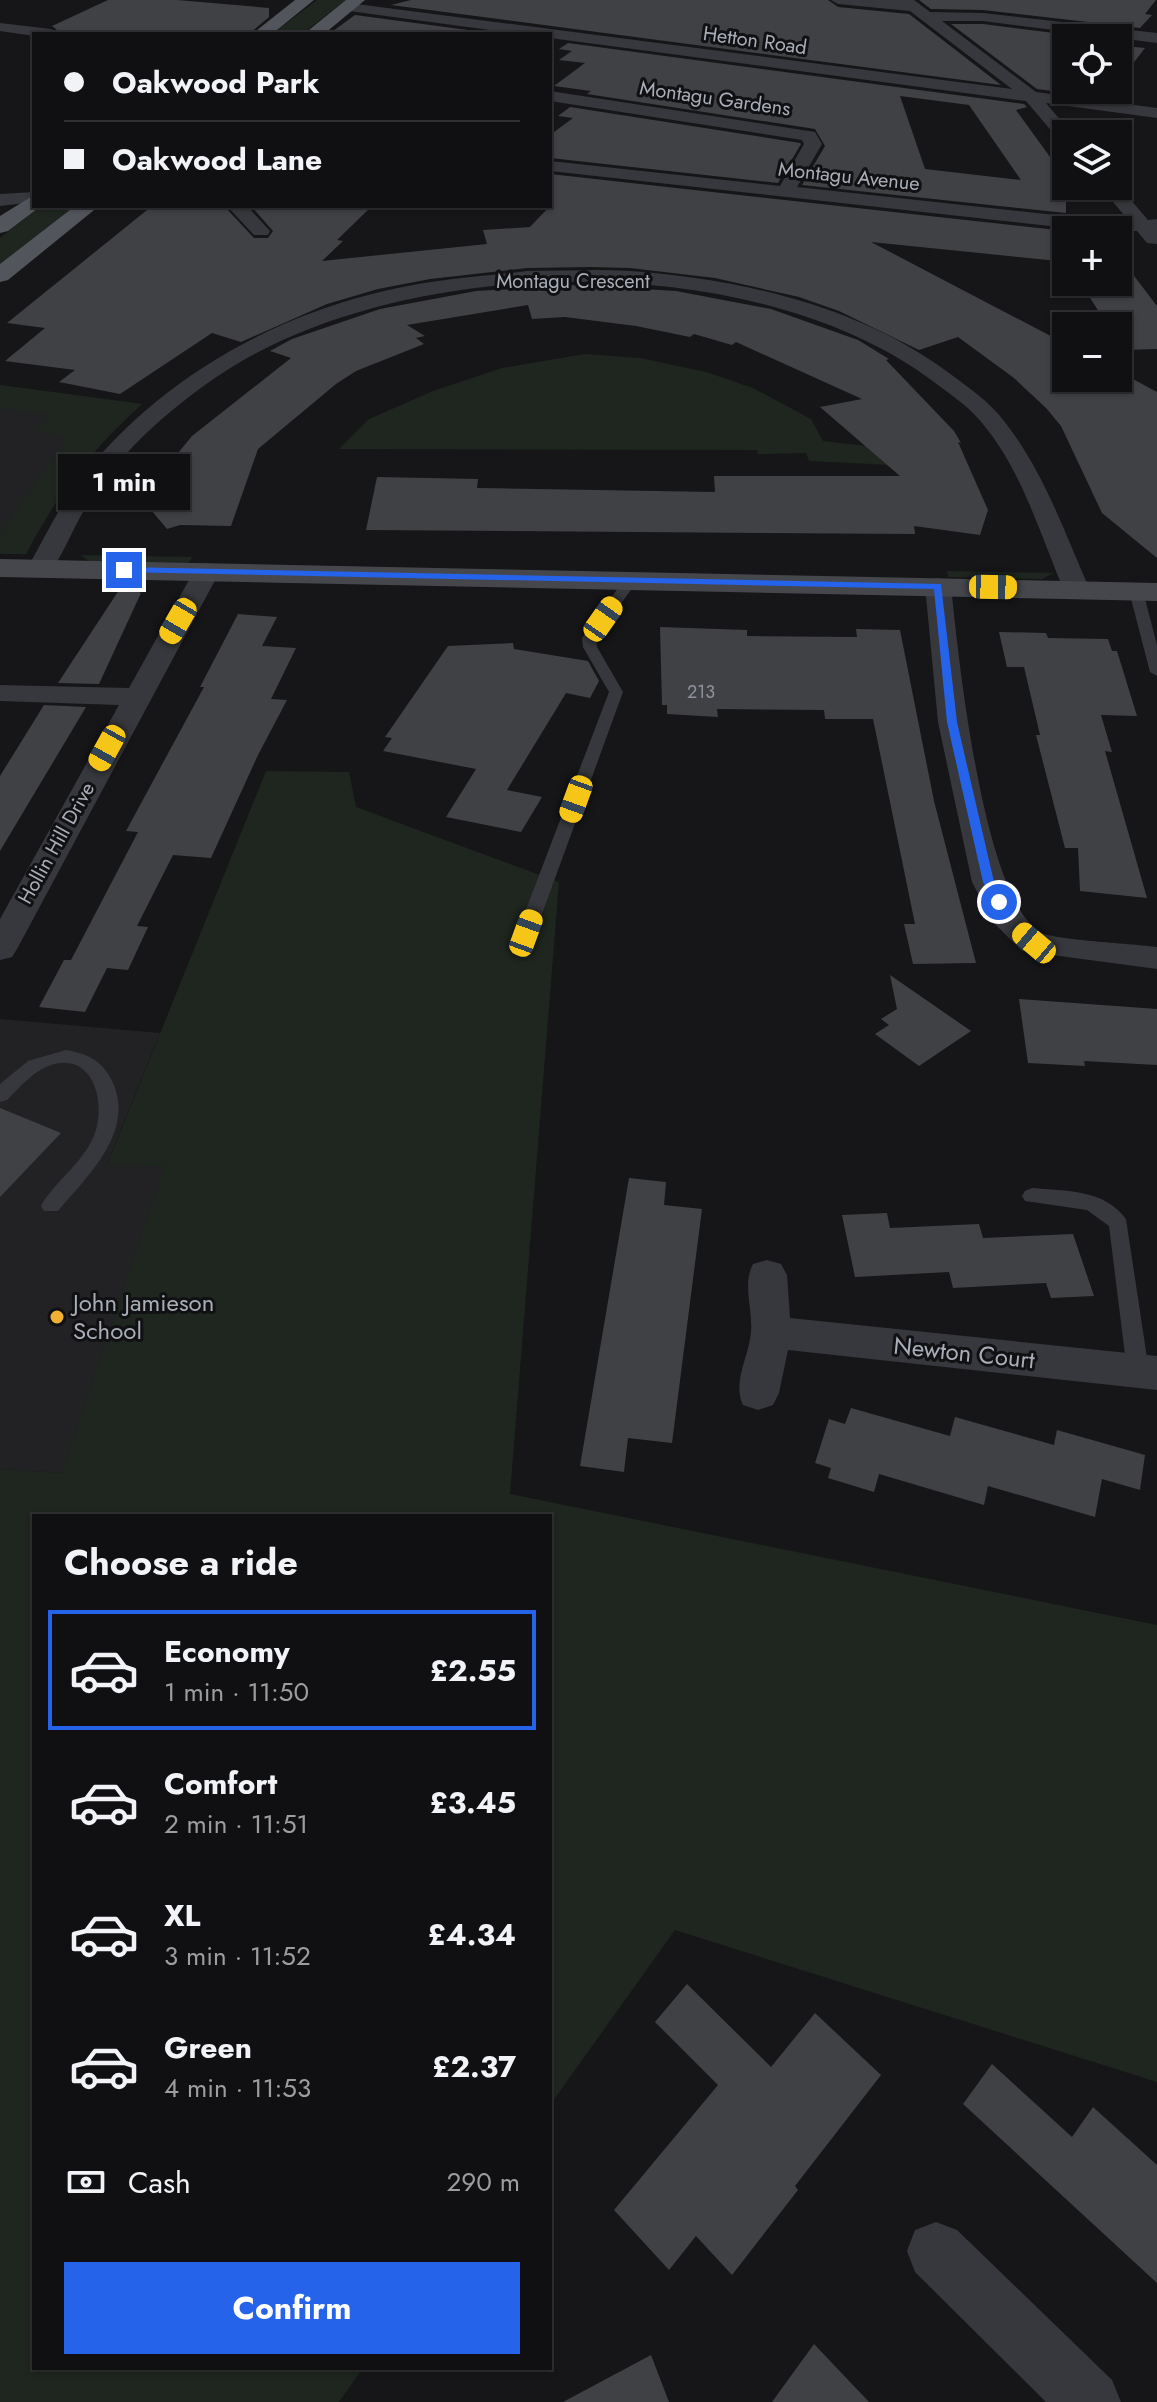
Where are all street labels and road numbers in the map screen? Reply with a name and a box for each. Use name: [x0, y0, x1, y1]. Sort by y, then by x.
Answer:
street label: Hetton Road: [701, 19, 809, 62]
street label: Montagu Gardens: [638, 74, 792, 123]
street label: Montagu Avenue: [777, 155, 921, 198]
street label: Montagu Crescent: [496, 267, 650, 296]
street label: Hollin Hill Drive: [11, 777, 102, 909]
street label: Newton Court: [892, 1328, 1037, 1377]

